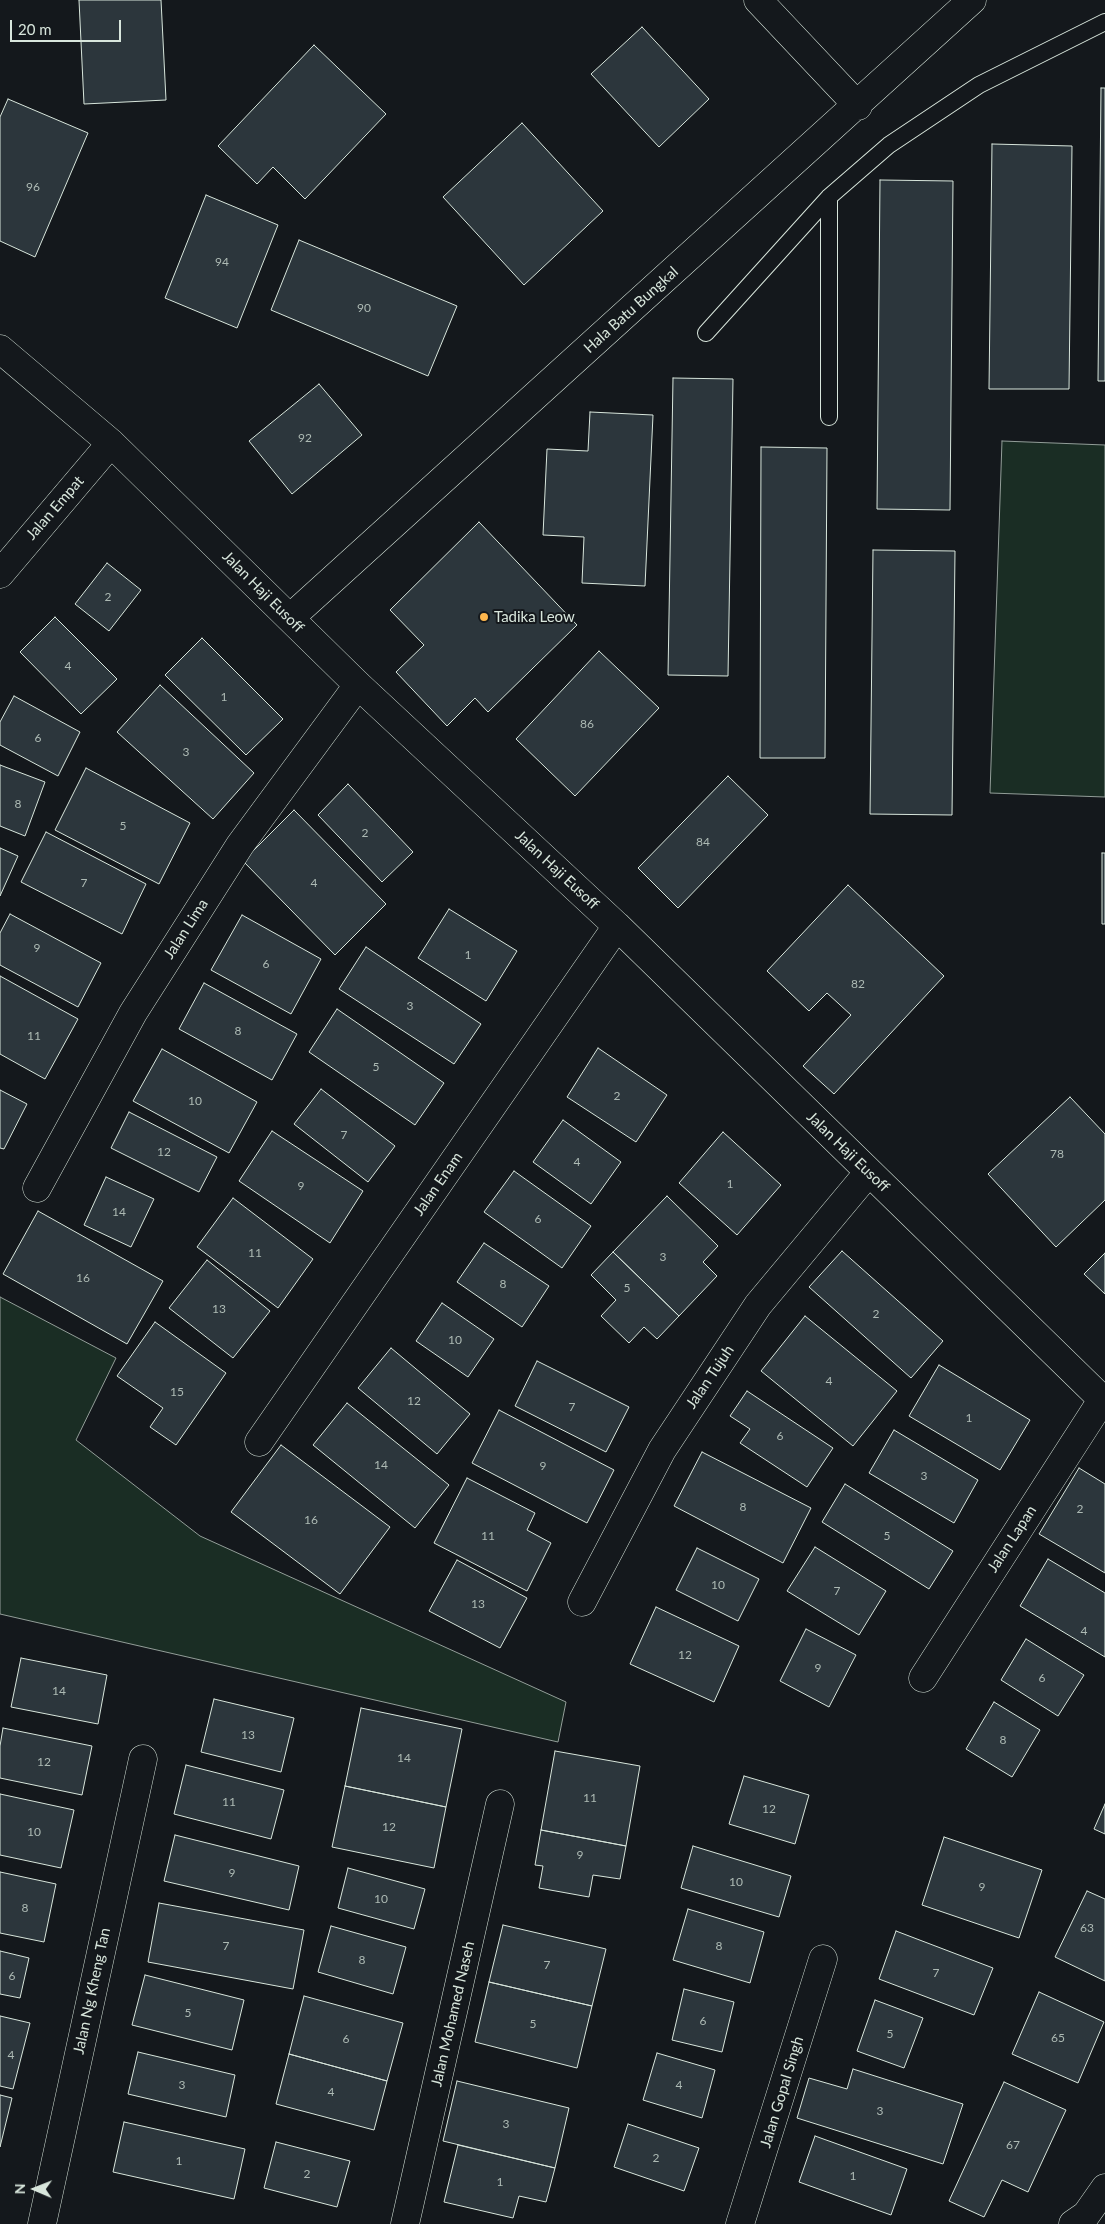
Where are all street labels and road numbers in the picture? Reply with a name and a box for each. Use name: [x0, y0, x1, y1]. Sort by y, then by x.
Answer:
street label: Hala Batu Bungkal: [580, 263, 682, 357]
street label: Jalan Empat: [22, 472, 88, 544]
street label: Jalan Haji Eusoff: [218, 547, 308, 637]
street label: Jalan Haji Eusoff: [511, 827, 603, 913]
street label: Jalan Lima: [160, 896, 212, 962]
street label: Jalan Haji Eusoff: [803, 1108, 893, 1196]
street label: Jalan Enam: [410, 1149, 466, 1219]
street label: Jalan Tujuh: [682, 1342, 738, 1412]
street label: Jalan Lapan: [984, 1502, 1040, 1576]
street label: Jalan Ng Kheng Tan: [70, 1926, 114, 2056]
street label: Jalan Mohamed Naseh: [428, 1940, 478, 2088]
street label: Jalan Gopal Singh: [757, 2034, 807, 2150]

